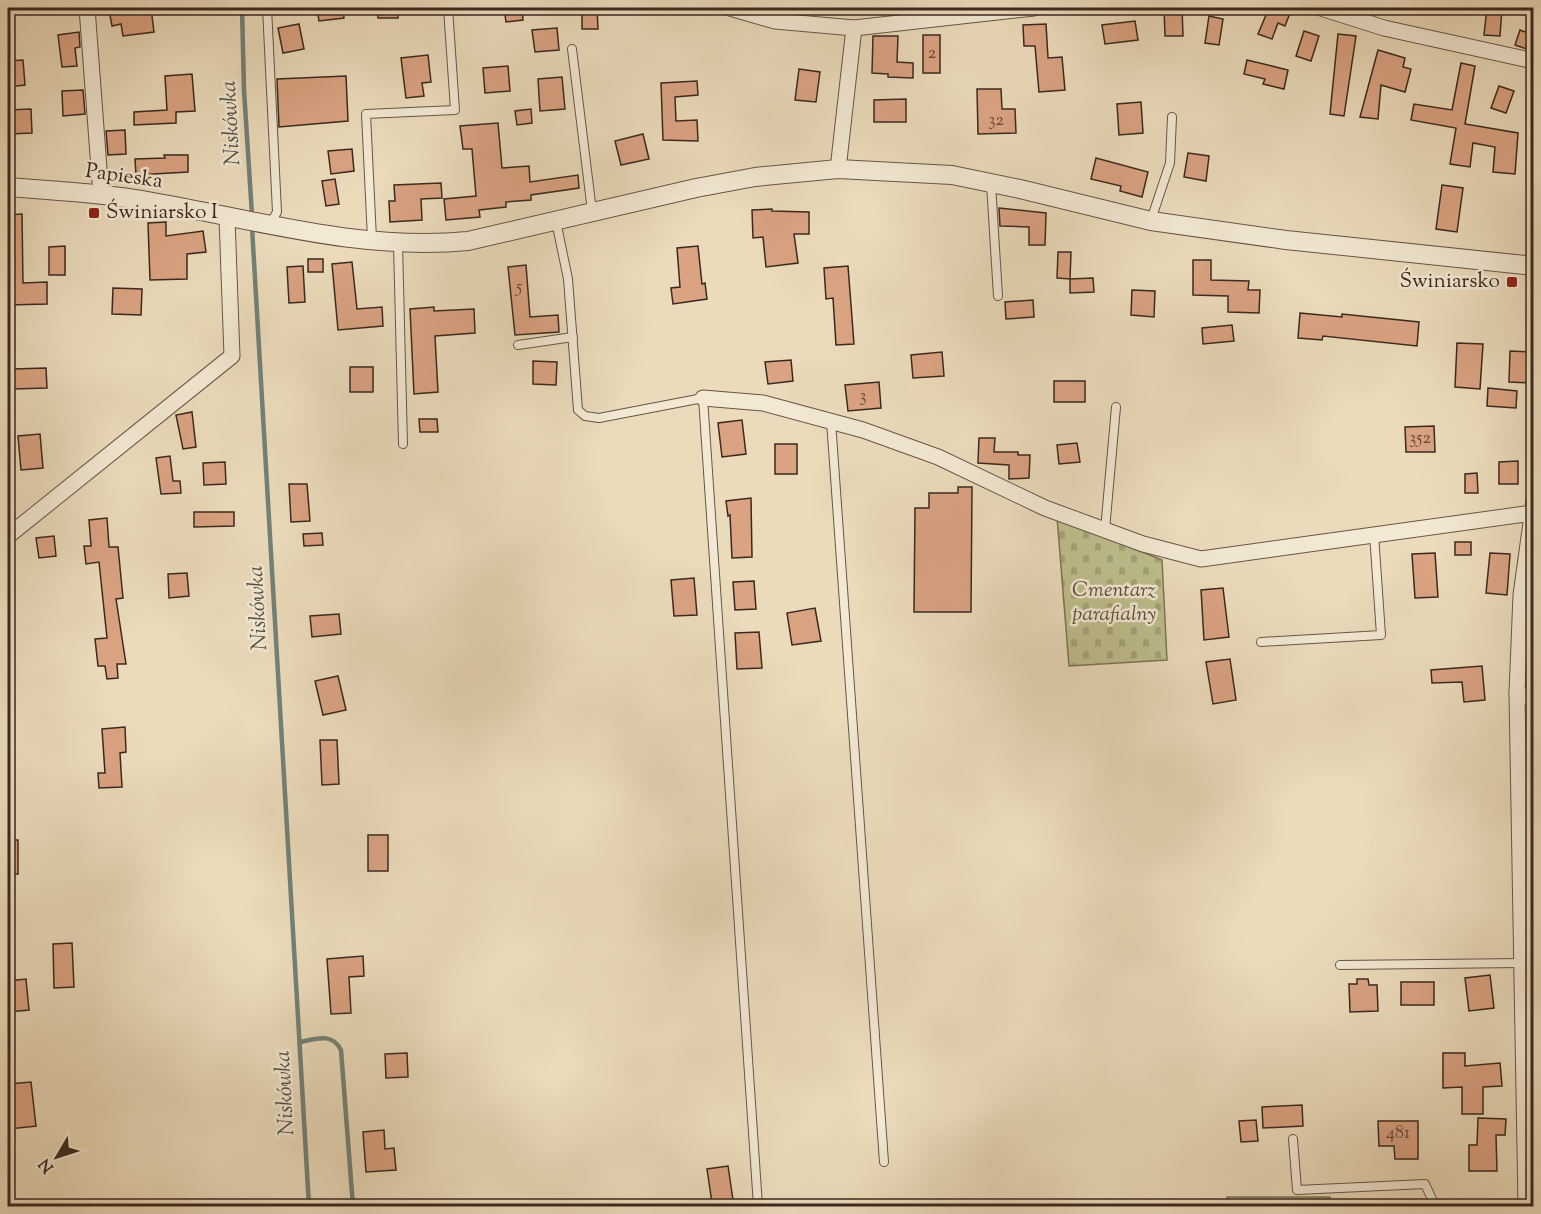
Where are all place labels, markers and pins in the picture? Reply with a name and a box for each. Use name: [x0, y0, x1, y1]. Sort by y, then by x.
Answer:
place label: Świniarsko I: [106, 198, 218, 228]
marker: Świniarsko I: [87, 206, 101, 220]
place label: Świniarsko: [1399, 267, 1500, 297]
marker: Świniarsko: [1505, 275, 1519, 289]

